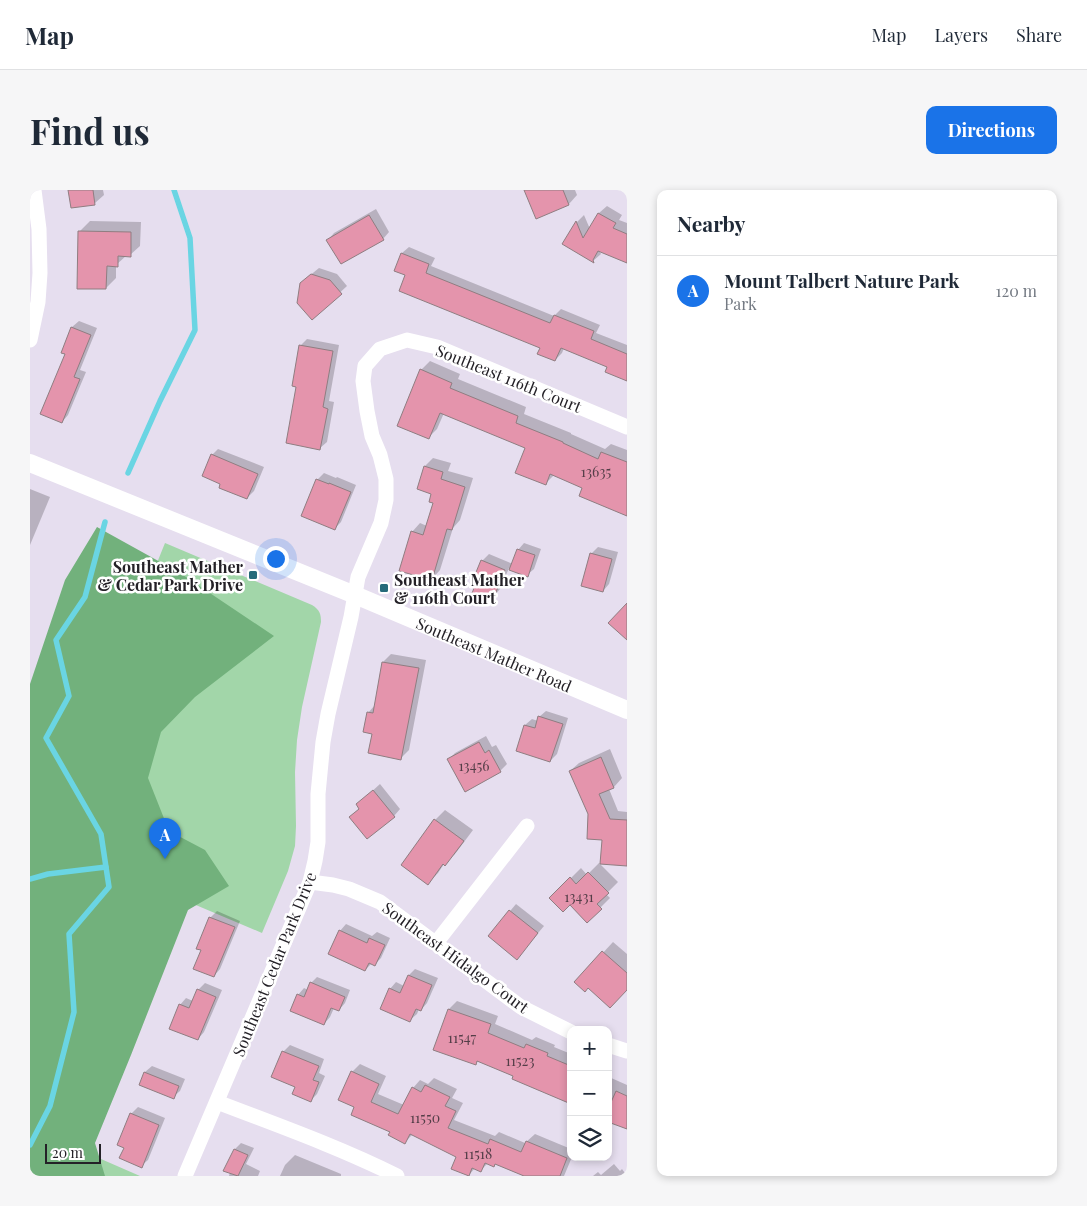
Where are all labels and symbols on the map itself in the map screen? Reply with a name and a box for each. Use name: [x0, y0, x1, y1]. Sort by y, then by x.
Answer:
street label: Southeast 116th Court: [433, 339, 585, 417]
house number: 13635: [581, 462, 611, 481]
your location: [263, 546, 289, 572]
place label: Southeast Mather & Cedar Park Drive: [98, 556, 244, 595]
marker: Southeast Mather & Cedar Park Drive: [247, 569, 259, 581]
place label: Southeast Mather & 116th Court: [394, 569, 525, 608]
marker: Southeast Mather & 116th Court: [378, 582, 390, 594]
street label: Southeast Mather Road: [413, 612, 575, 696]
house number: 13456: [458, 756, 490, 775]
pin: A: [149, 818, 181, 859]
street label: Southeast Cedar Park Drive: [227, 869, 321, 1059]
house number: 13431: [564, 887, 594, 906]
street label: Southeast Hidalgo Court: [379, 897, 534, 1017]
house number: 11547: [448, 1028, 477, 1047]
house number: 11523: [505, 1051, 535, 1070]
house number: 11550: [410, 1108, 440, 1127]
scale bar: [45, 1141, 101, 1164]
house number: 11518: [464, 1144, 492, 1163]

